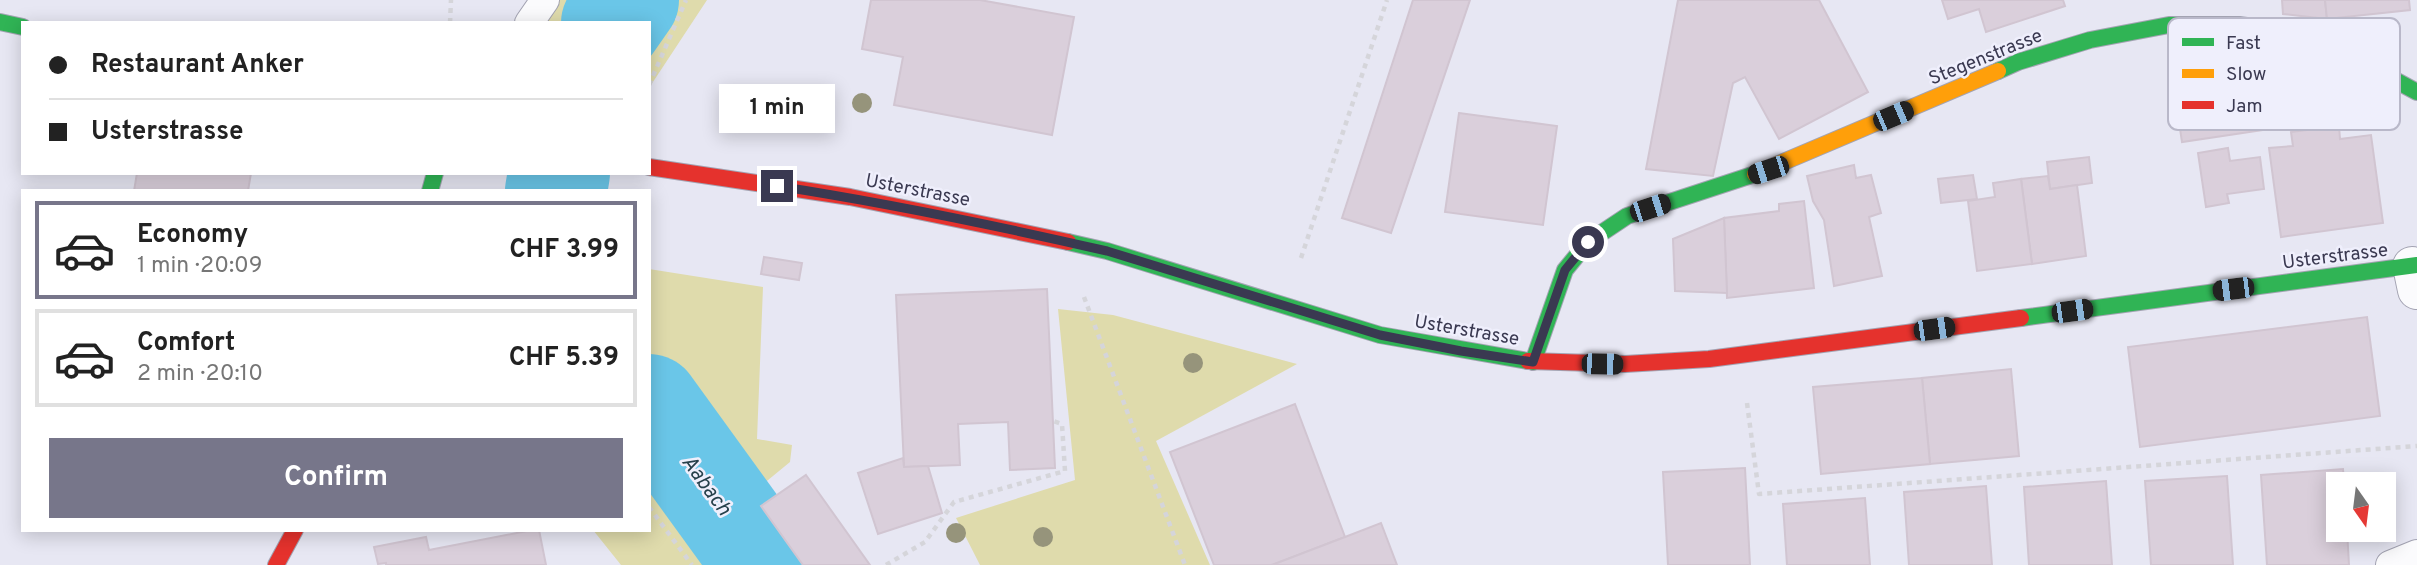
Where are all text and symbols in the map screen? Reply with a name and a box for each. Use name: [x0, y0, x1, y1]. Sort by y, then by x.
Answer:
legend: [2168, 18, 2400, 130]
street label: Stegenstrasse: [1925, 24, 2046, 92]
text: Fast: [2226, 32, 2261, 56]
text: Restaurant Anker: [91, 49, 304, 82]
text: Slow: [2226, 63, 2266, 87]
callout: 1 min: [719, 85, 835, 134]
text: 1 min: [749, 94, 805, 123]
text: Jam: [2226, 95, 2263, 119]
car: [1870, 98, 1917, 134]
text: Usterstrasse: [91, 116, 243, 149]
car: [1745, 154, 1792, 186]
street label: Usterstrasse: [863, 169, 972, 213]
route end: [761, 170, 793, 202]
car: [1627, 192, 1674, 224]
icon: car: [53, 219, 116, 282]
text: Economy: [137, 219, 248, 252]
route start: [1572, 226, 1604, 258]
text: CHF 3.99: [509, 234, 619, 267]
street label: Usterstrasse: [2281, 239, 2389, 275]
text: 1 min · 20:09: [137, 252, 263, 281]
car: [2211, 276, 2256, 302]
car: [2050, 298, 2095, 324]
street label: Usterstrasse: [1412, 310, 1521, 352]
car: [1912, 316, 1957, 342]
icon: car: [53, 327, 116, 390]
text: Comfort: [137, 327, 235, 360]
text: CHF 5.39: [509, 342, 619, 375]
car: [1581, 353, 1624, 375]
text: 2 min · 20:10: [137, 360, 263, 389]
button: Confirm: [49, 438, 623, 518]
water label: Aabach: [675, 450, 737, 522]
north arrow: [2326, 472, 2396, 542]
map controls: [2326, 472, 2396, 542]

